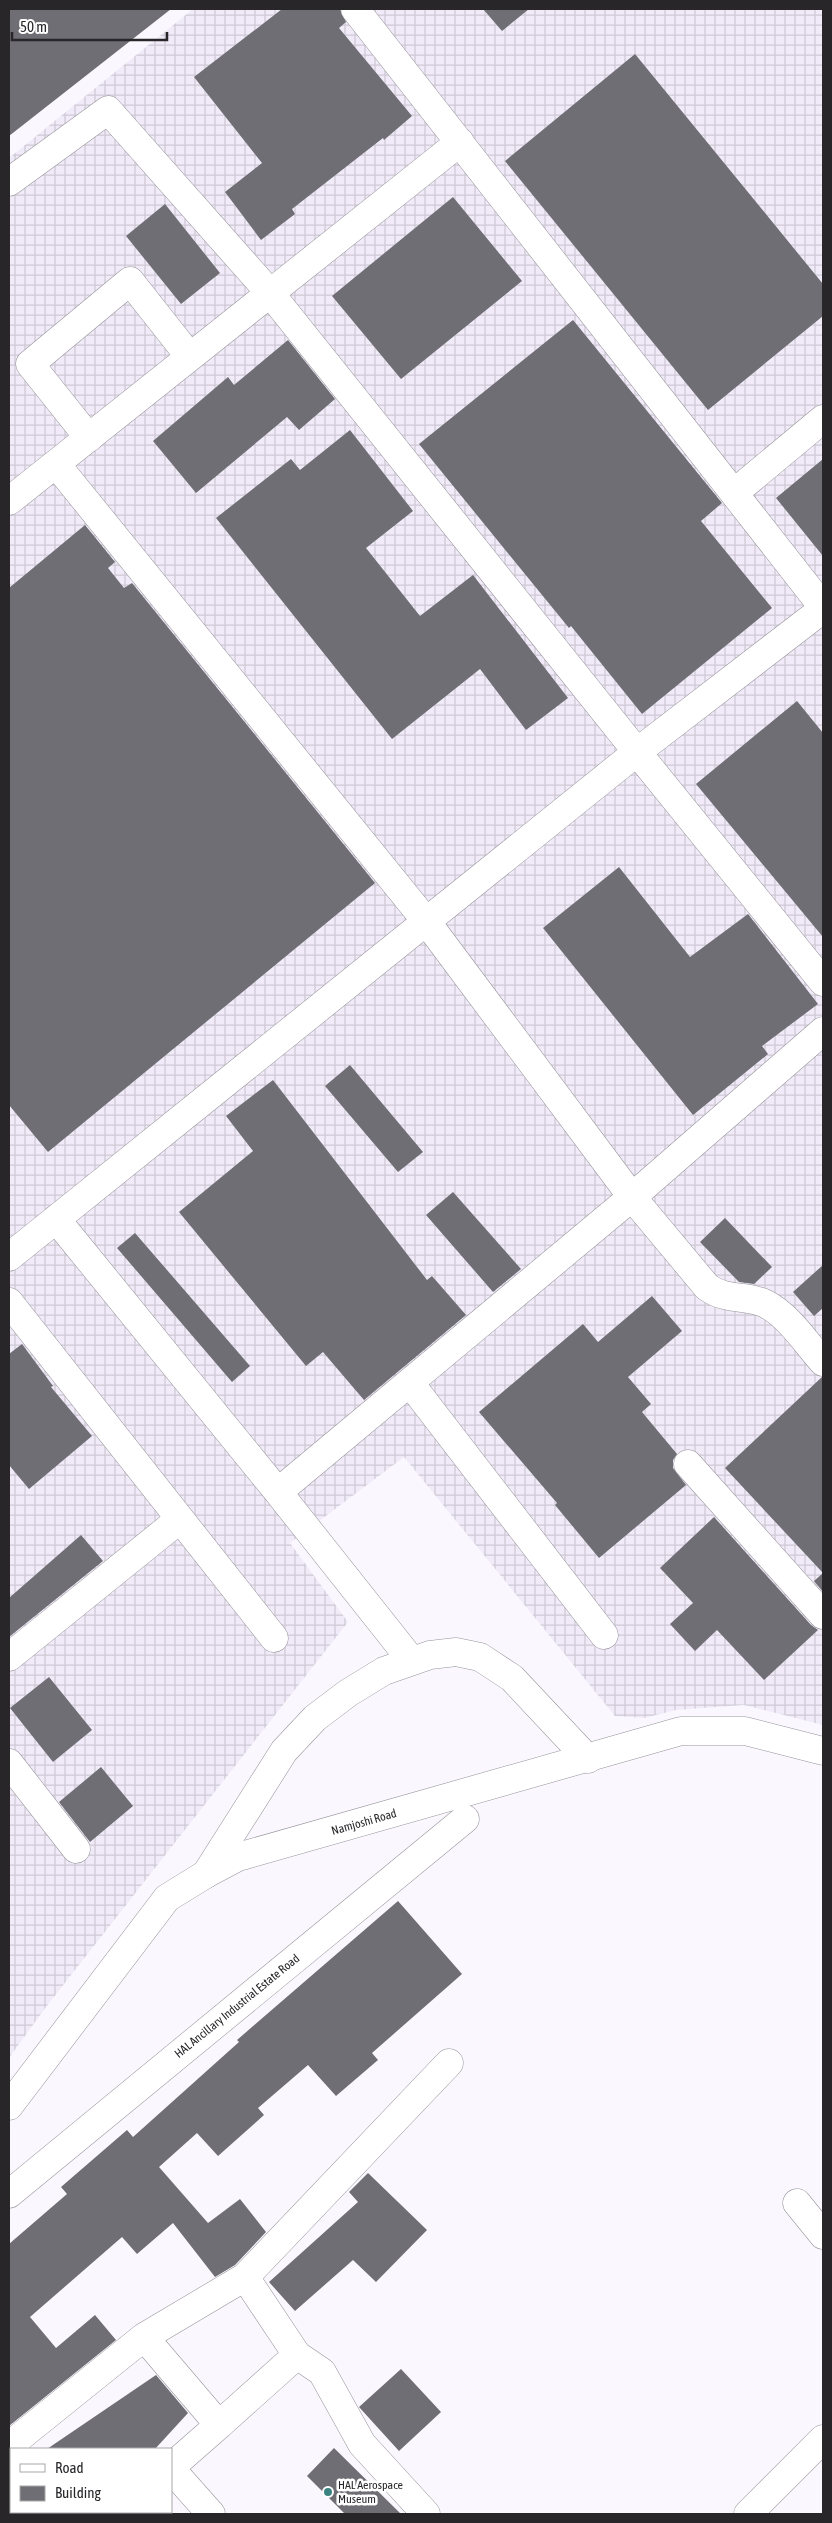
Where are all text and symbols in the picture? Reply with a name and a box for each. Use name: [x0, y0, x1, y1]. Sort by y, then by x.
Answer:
scale bar: [12, 10, 168, 42]
text: 50 m: [20, 18, 47, 35]
street label: Namjoshi Road: [330, 1806, 398, 1838]
street label: HAL Ancillary Industrial Estate Road: [172, 1951, 302, 2061]
legend: [10, 2448, 172, 2513]
text: Road: [55, 2459, 84, 2476]
place label: HAL Aerospace Museum: [338, 2478, 403, 2506]
text: Building: [55, 2484, 101, 2501]
marker: HAL Aerospace Museum: [322, 2486, 334, 2498]

